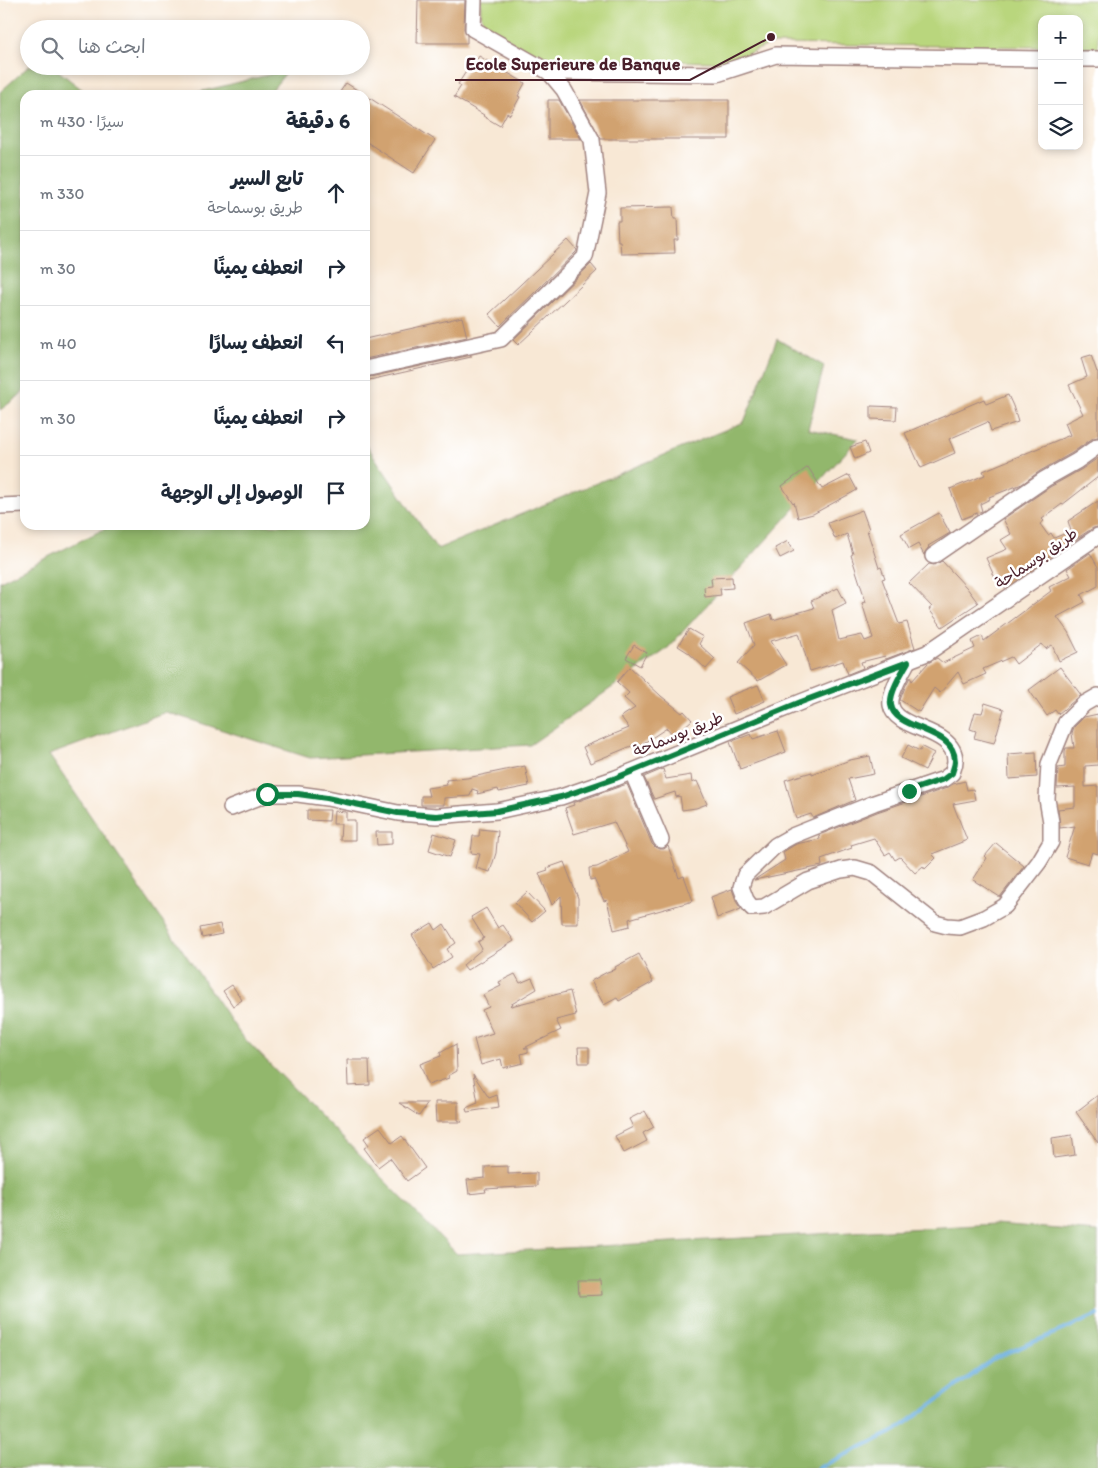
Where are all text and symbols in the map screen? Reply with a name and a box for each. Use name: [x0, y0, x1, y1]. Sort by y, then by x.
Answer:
map controls: [1038, 15, 1083, 150]
button: +: [1038, 15, 1083, 60]
search box: [20, 20, 370, 75]
icon: search: [38, 34, 66, 62]
text: ابحث هنا: [78, 35, 146, 58]
callout: Ecole Superieure de Banque: [455, 47, 690, 80]
text: Ecole Superieure de Banque: [466, 53, 681, 75]
button: −: [1038, 60, 1083, 105]
button: layers: [1038, 105, 1083, 150]
text: 6 دقيقة: [286, 108, 350, 133]
text: سيرًا · 430 m: [40, 112, 124, 131]
text: تابع السير: [231, 167, 303, 190]
icon: ahead: [322, 179, 350, 207]
text: 330 m: [40, 184, 84, 203]
text: طريق بوسماحة: [207, 198, 303, 217]
icon: right: [322, 254, 350, 282]
text: انعطف يمينًا: [214, 256, 303, 279]
text: 30 m: [40, 259, 76, 278]
icon: left: [322, 329, 350, 357]
text: انعطف يسارًا: [209, 331, 303, 354]
text: 40 m: [40, 334, 77, 353]
icon: right: [322, 404, 350, 432]
text: انعطف يمينًا: [214, 406, 303, 429]
text: 30 m: [40, 409, 76, 428]
icon: arrive: [322, 479, 350, 507]
text: الوصول إلى الوجهة: [161, 481, 303, 504]
street label: طريق بوسماحة: [991, 523, 1082, 593]
street label: طريق بوسماحة: [630, 707, 726, 762]
route end: [898, 780, 921, 803]
route start: [256, 783, 279, 806]

